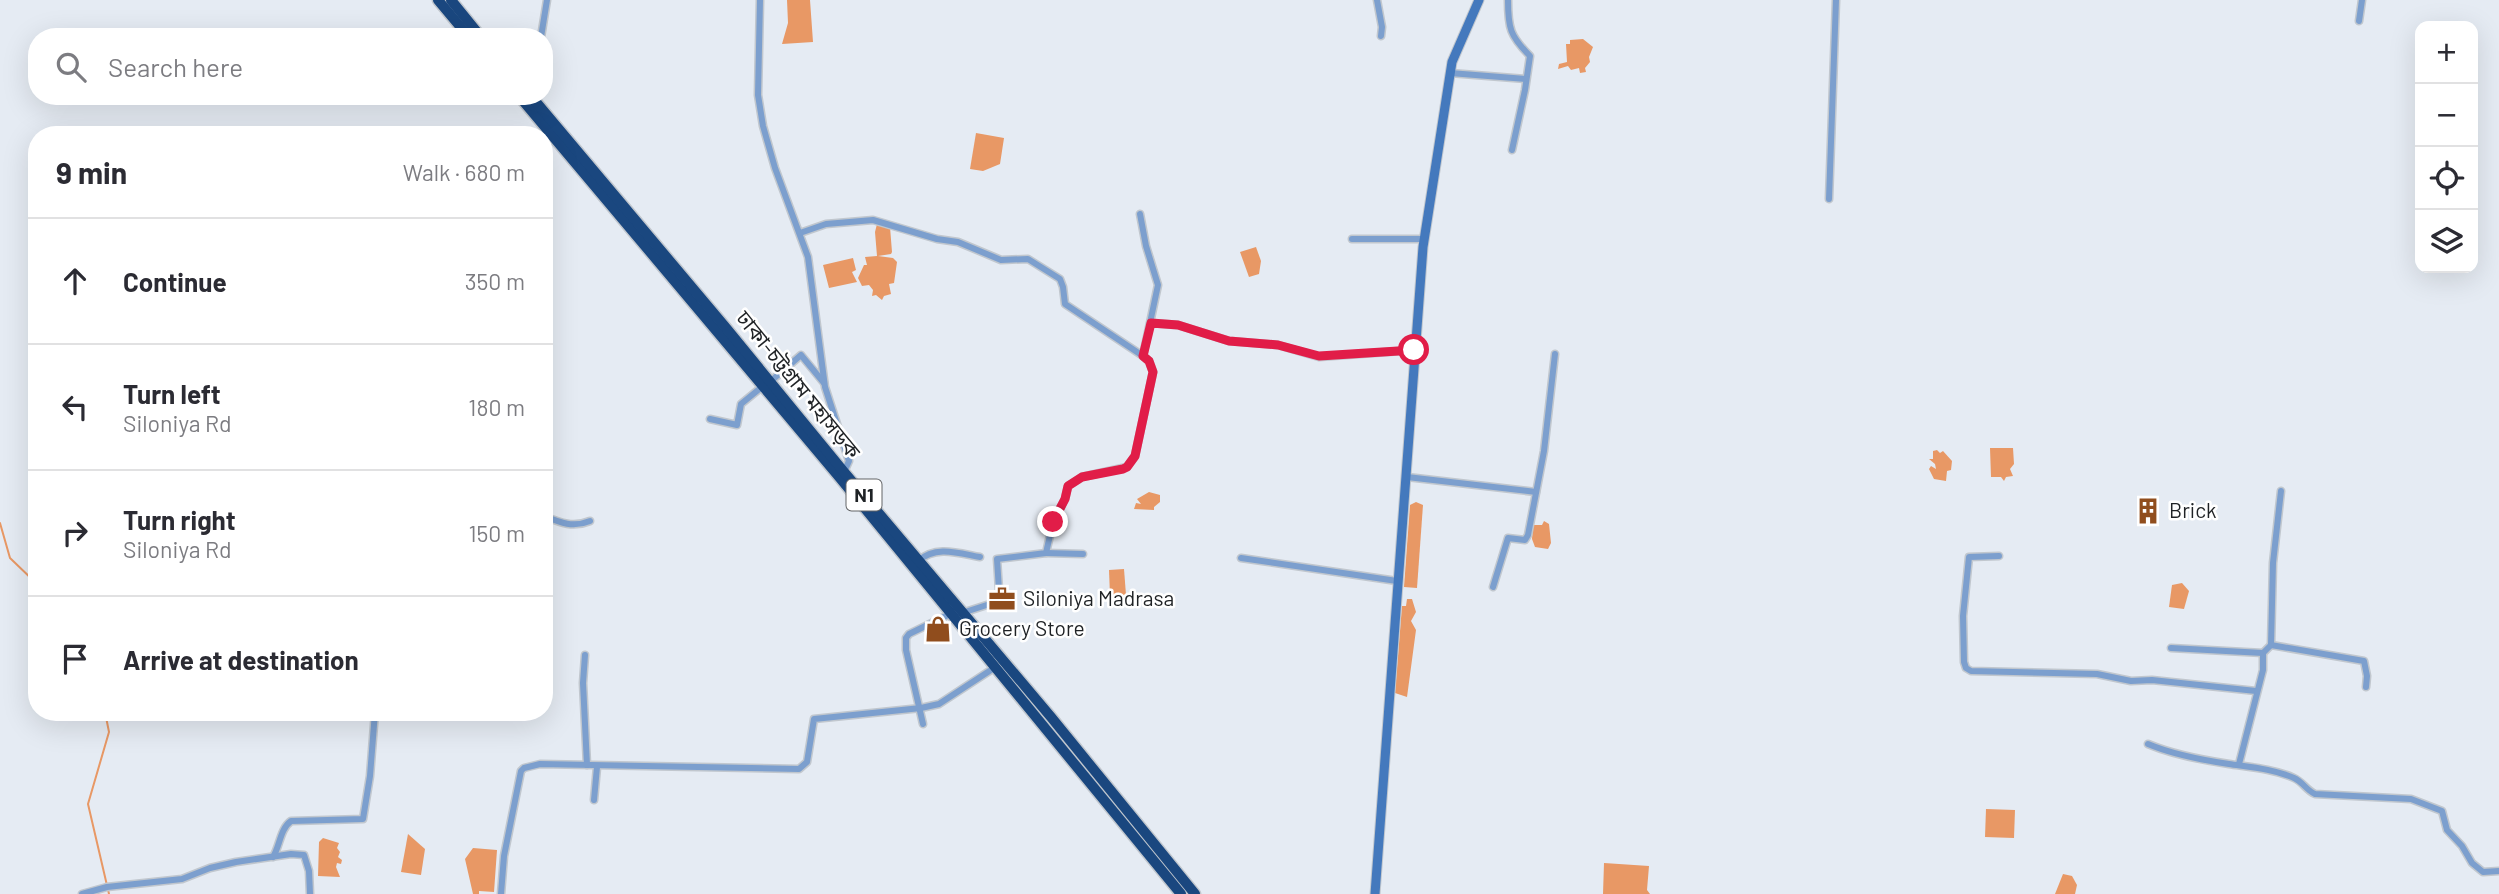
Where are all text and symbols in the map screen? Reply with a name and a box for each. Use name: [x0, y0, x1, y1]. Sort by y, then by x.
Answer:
map controls: [2415, 21, 2478, 273]
button: +: [2415, 21, 2478, 84]
search box: [28, 28, 553, 105]
icon: search: [52, 48, 90, 86]
text: Search here: [108, 51, 243, 82]
button: −: [2415, 84, 2478, 147]
button: locate: [2415, 147, 2478, 210]
text: 9 min: [56, 154, 127, 190]
text: Walk · 680 m: [403, 158, 525, 186]
button: layers: [2415, 210, 2478, 273]
icon: ahead: [56, 262, 94, 300]
text: Continue: [123, 266, 227, 297]
text: 350 m: [465, 267, 525, 295]
street label: ঢাকা-চট্টগ্রাম মহাসড়ক: [731, 304, 867, 464]
route start: [1398, 334, 1429, 365]
text: Turn left: [123, 378, 221, 409]
icon: left: [56, 388, 94, 426]
text: 180 m: [468, 393, 525, 421]
text: Siloniya Rd: [123, 409, 232, 437]
road number: N1: [846, 480, 882, 510]
building icon: Brick: [2133, 496, 2163, 526]
place label: Brick: [2169, 497, 2217, 522]
text: Turn right: [123, 504, 236, 535]
route end: [1037, 506, 1068, 537]
icon: right: [56, 514, 94, 552]
text: 150 m: [469, 519, 525, 547]
text: Siloniya Rd: [123, 535, 232, 563]
office icon: Siloniya Madrasa: [987, 584, 1017, 614]
place label: Siloniya Madrasa: [1023, 585, 1174, 610]
shop icon: Grocery Store: [923, 614, 953, 644]
place label: Grocery Store: [959, 615, 1085, 640]
icon: arrive: [56, 640, 94, 678]
text: Arrive at destination: [123, 644, 359, 675]

